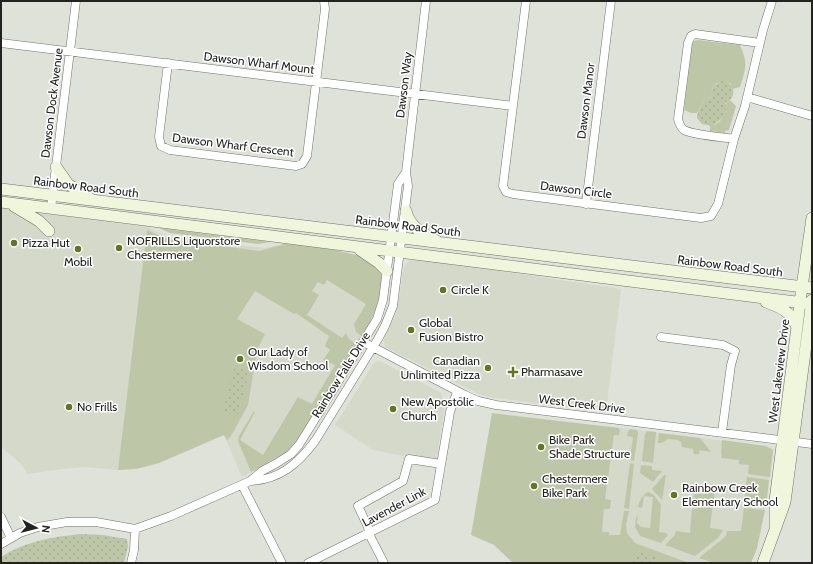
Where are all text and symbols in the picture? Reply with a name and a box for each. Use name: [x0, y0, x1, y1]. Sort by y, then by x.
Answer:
street label: Dawson Dock Avenue: [37, 47, 66, 159]
street label: Dawson Wharf Mount: [203, 48, 315, 77]
street label: Dawson Way: [392, 51, 415, 119]
street label: Dawson Manor: [573, 62, 598, 140]
street label: Dawson Wharf Crescent: [171, 130, 295, 159]
street label: Rainbow Road South: [33, 173, 140, 200]
street label: Dawson Circle: [539, 178, 613, 201]
street label: Rainbow Road South: [355, 212, 462, 239]
place label: NOFRILLS Liquorstore Chestermere: [127, 233, 240, 262]
place label: Pizza Hut: [22, 235, 70, 250]
marker: Pizza Hut: [9, 238, 19, 248]
marker: NOFRILLS Liquorstore Chestermere: [114, 243, 124, 253]
marker: Mobil: [73, 244, 83, 254]
street label: Rainbow Road South: [677, 252, 784, 279]
place label: Mobil: [64, 254, 92, 269]
place label: Circle K: [451, 282, 489, 297]
marker: Circle K: [438, 285, 448, 295]
place label: Global Fusion Bistro: [419, 315, 484, 344]
street label: West Lakeview Drive: [765, 318, 792, 424]
marker: Global Fusion Bistro: [406, 325, 416, 335]
street label: Rainbow Falls Drive: [308, 329, 373, 420]
place label: Our Lady of Wisdom School: [248, 344, 328, 373]
place label: Canadian Unlimited Pizza: [400, 353, 480, 382]
marker: Our Lady of Wisdom School: [235, 354, 245, 364]
marker: Canadian Unlimited Pizza: [483, 363, 493, 373]
place label: Pharmasave: [521, 364, 583, 379]
marker: Pharmasave: [508, 367, 518, 377]
street label: West Creek Drive: [538, 391, 626, 416]
place label: New Apostolic Church: [401, 394, 474, 423]
place label: No Frills: [77, 399, 117, 414]
marker: No Frills: [64, 402, 74, 412]
marker: New Apostolic Church: [388, 404, 398, 414]
place label: Bike Park Shade Structure: [549, 432, 630, 461]
marker: Bike Park Shade Structure: [536, 442, 546, 452]
place label: Chestermere Bike Park: [542, 471, 607, 500]
place label: Rainbow Creek Elementary School: [682, 480, 778, 509]
marker: Chestermere Bike Park: [529, 481, 539, 491]
street label: Lavender Link: [359, 483, 429, 530]
marker: Rainbow Creek Elementary School: [669, 490, 679, 500]
north arrow: [16, 508, 56, 548]
text: N: [39, 525, 53, 534]

